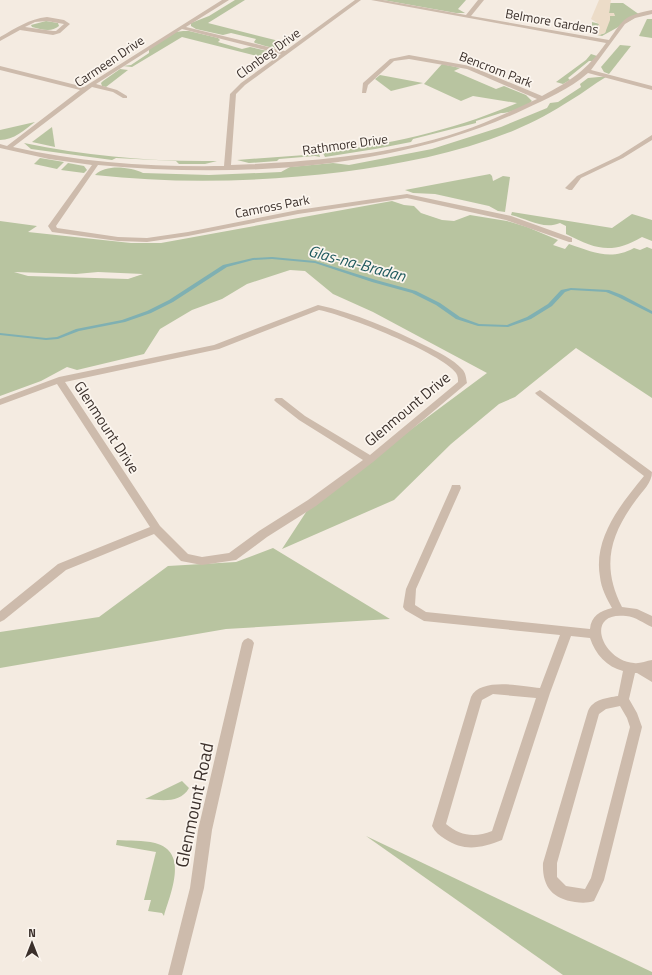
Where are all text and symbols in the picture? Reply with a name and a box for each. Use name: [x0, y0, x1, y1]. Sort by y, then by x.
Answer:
street label: Belmore Gardens: [504, 3, 600, 39]
street label: Clonbeg Drive: [232, 23, 304, 83]
street label: Carmeen Drive: [70, 30, 148, 92]
street label: Bencrom Park: [456, 46, 536, 92]
street label: Rathmore Drive: [301, 128, 389, 160]
street label: Camross Park: [233, 189, 311, 223]
water label: Glas-na-Bradan: [306, 238, 409, 288]
street label: Glenmount Drive: [359, 366, 455, 452]
street label: Glenmount Drive: [68, 376, 146, 478]
street label: Glenmount Road: [168, 740, 220, 870]
north arrow: [12, 923, 52, 963]
text: N: [28, 925, 36, 941]

